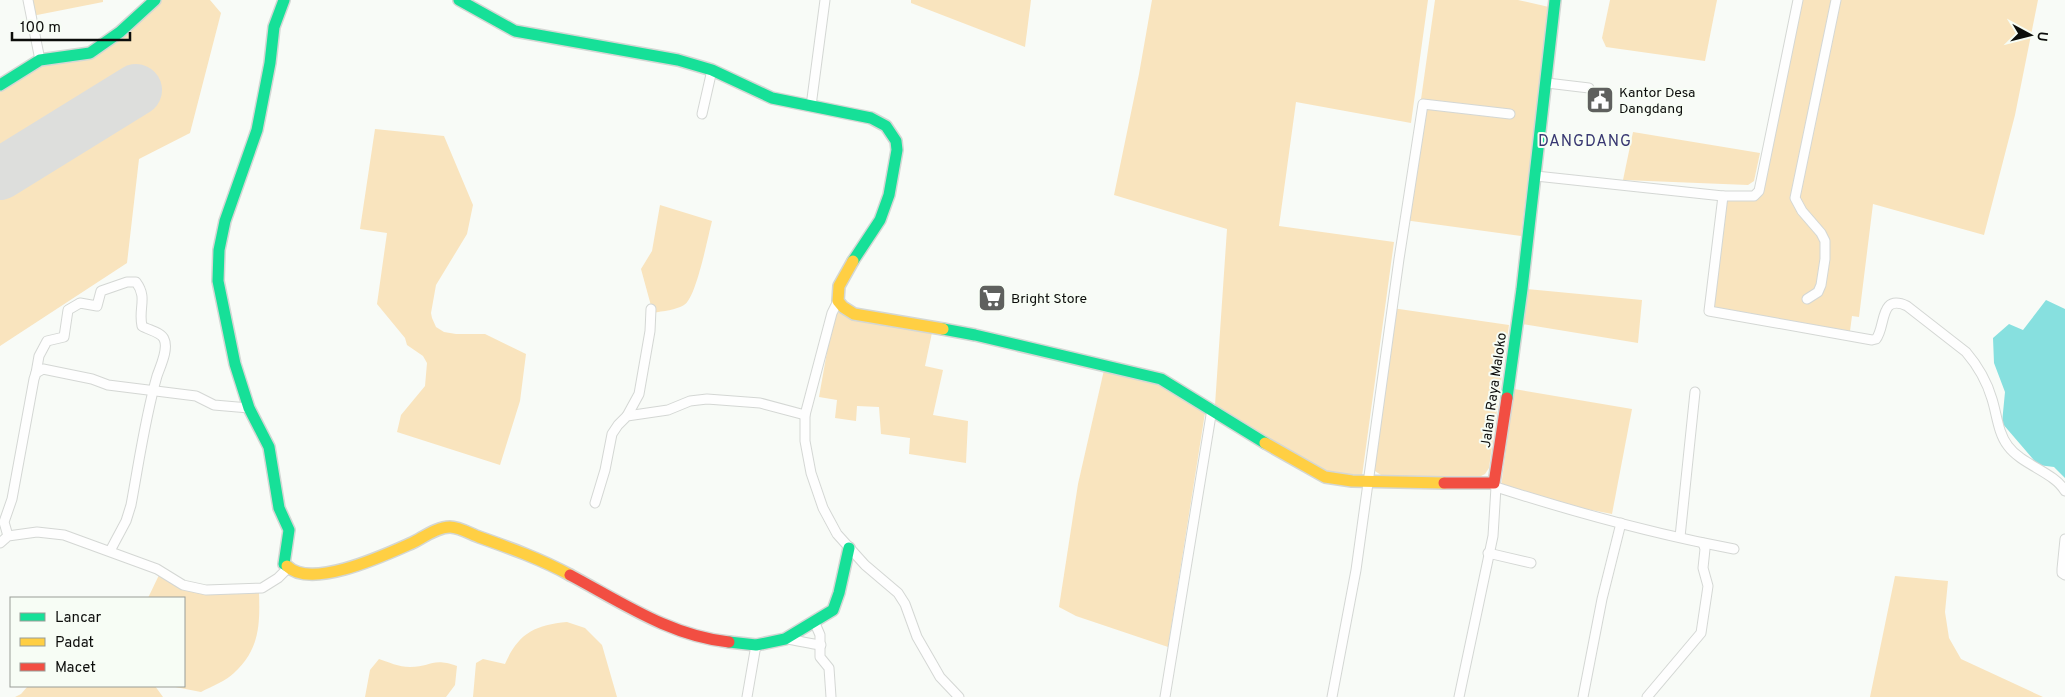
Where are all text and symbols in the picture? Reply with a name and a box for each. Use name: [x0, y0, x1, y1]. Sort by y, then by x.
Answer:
scale bar: [12, 10, 130, 42]
north arrow: [2005, 10, 2055, 60]
text: 100 m: [20, 19, 61, 38]
text: U: [2032, 30, 2050, 42]
public building icon: Kantor Desa Dangdang: [1585, 85, 1615, 115]
place label: Kantor Desa Dangdang: [1619, 85, 1695, 118]
district label: DANGDANG: [1538, 132, 1632, 152]
supermarket icon: Bright Store: [977, 283, 1007, 313]
place label: Bright Store: [1011, 291, 1087, 308]
street label: Jalan Raya Maloko: [1478, 331, 1511, 449]
legend: [10, 597, 185, 687]
text: Lancar: [55, 609, 102, 628]
text: Padat: [55, 634, 94, 653]
text: Macet: [55, 659, 96, 678]

